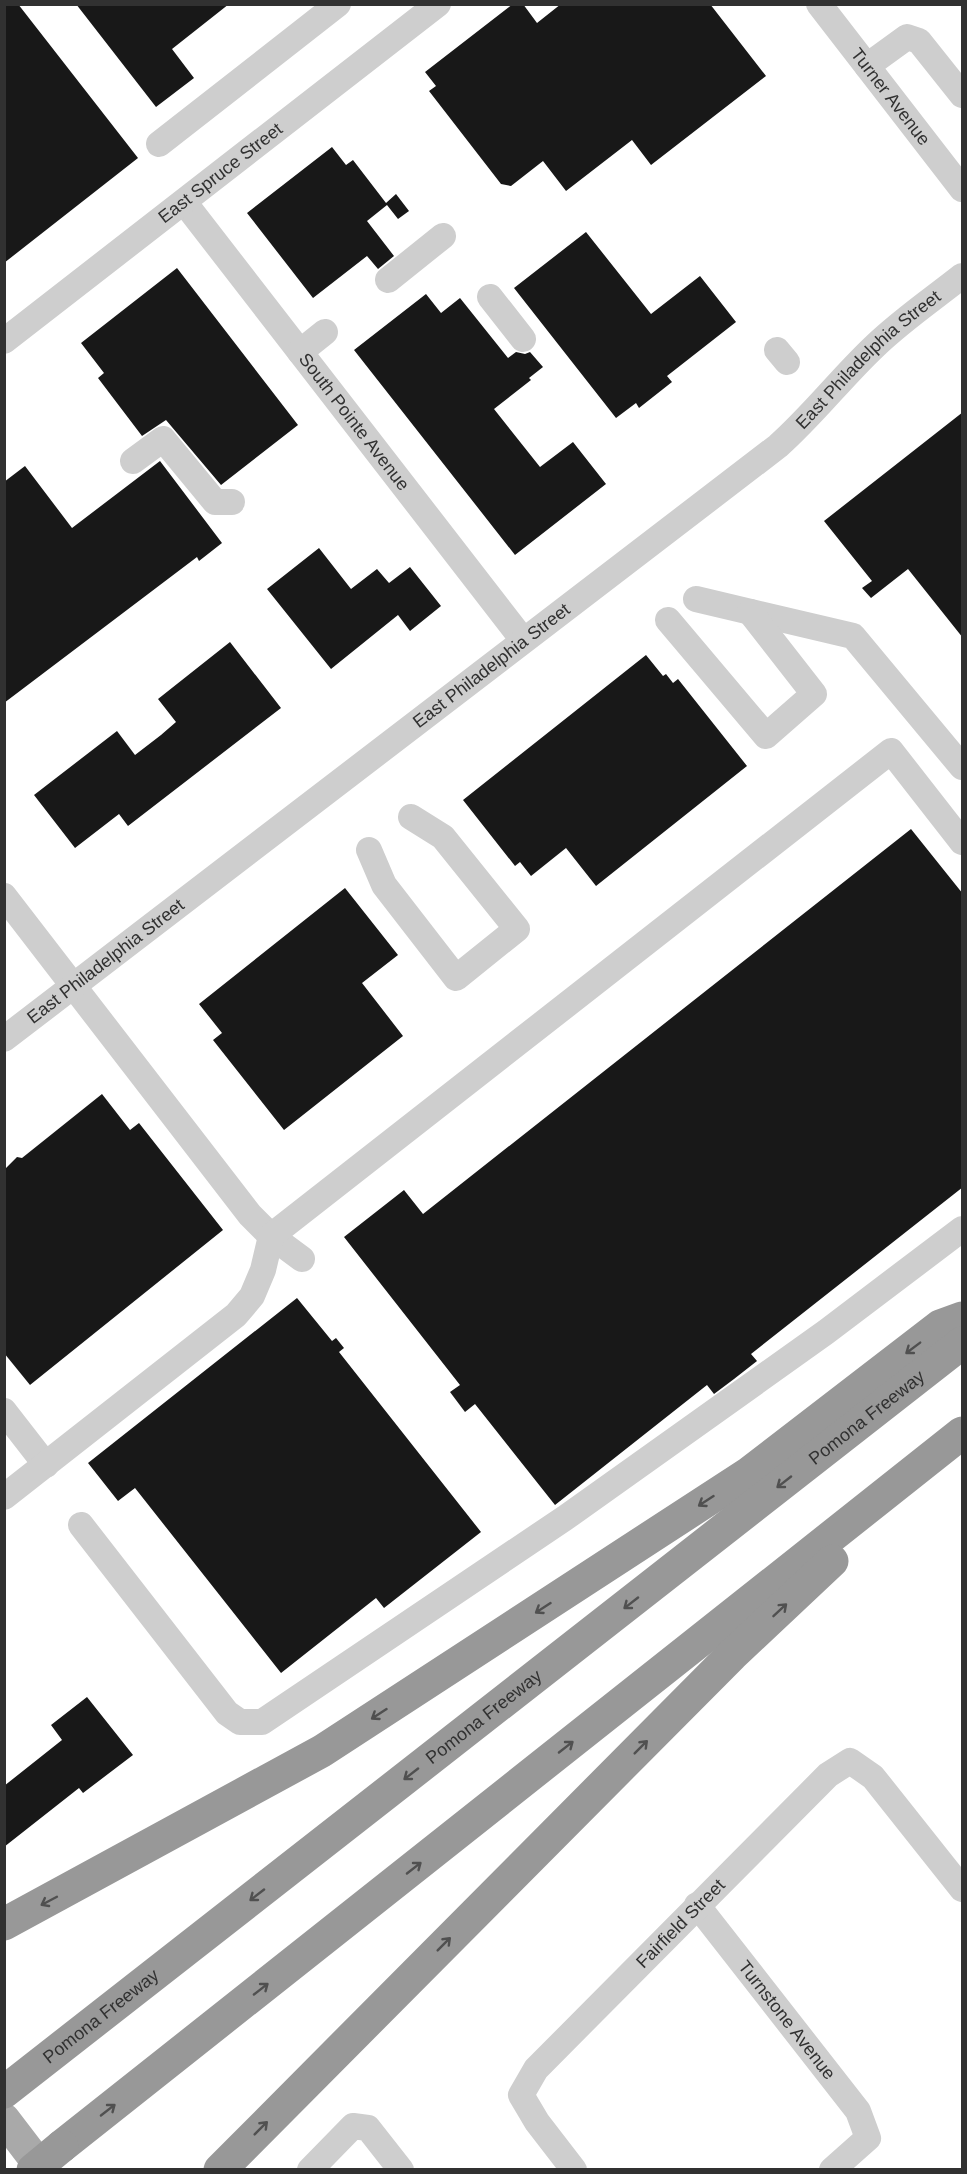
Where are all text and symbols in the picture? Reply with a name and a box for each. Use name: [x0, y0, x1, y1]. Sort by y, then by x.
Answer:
street label: Turner Avenue: [847, 44, 934, 149]
street label: East Spruce Street: [155, 119, 286, 227]
street label: East Philadelphia Street: [792, 286, 944, 433]
street label: South Pointe Avenue: [295, 349, 413, 494]
street label: East Philadelphia Street: [409, 599, 574, 732]
street label: East Philadelphia Street: [23, 895, 188, 1028]
one-way arrow: [905, 1341, 921, 1354]
street label: Pomona Freeway: [805, 1366, 928, 1469]
one-way arrow: [776, 1476, 792, 1489]
one-way arrow: [698, 1496, 715, 1508]
one-way arrow: [623, 1596, 639, 1609]
one-way arrow: [534, 1602, 551, 1615]
one-way arrow: [773, 1603, 788, 1617]
street label: Pomona Freeway: [422, 1666, 546, 1768]
one-way arrow: [371, 1709, 388, 1721]
one-way arrow: [634, 1739, 649, 1754]
one-way arrow: [558, 1740, 574, 1753]
one-way arrow: [403, 1768, 419, 1781]
one-way arrow: [405, 1861, 421, 1874]
street label: Fairfield Street: [632, 1875, 729, 1972]
one-way arrow: [249, 1888, 265, 1901]
one-way arrow: [40, 1896, 58, 1907]
one-way arrow: [437, 1937, 452, 1952]
street label: Turnstone Avenue: [734, 1957, 839, 2083]
street label: Pomona Freeway: [39, 1965, 163, 2068]
one-way arrow: [253, 1983, 269, 1996]
one-way arrow: [100, 2104, 116, 2117]
one-way arrow: [254, 2120, 268, 2135]

